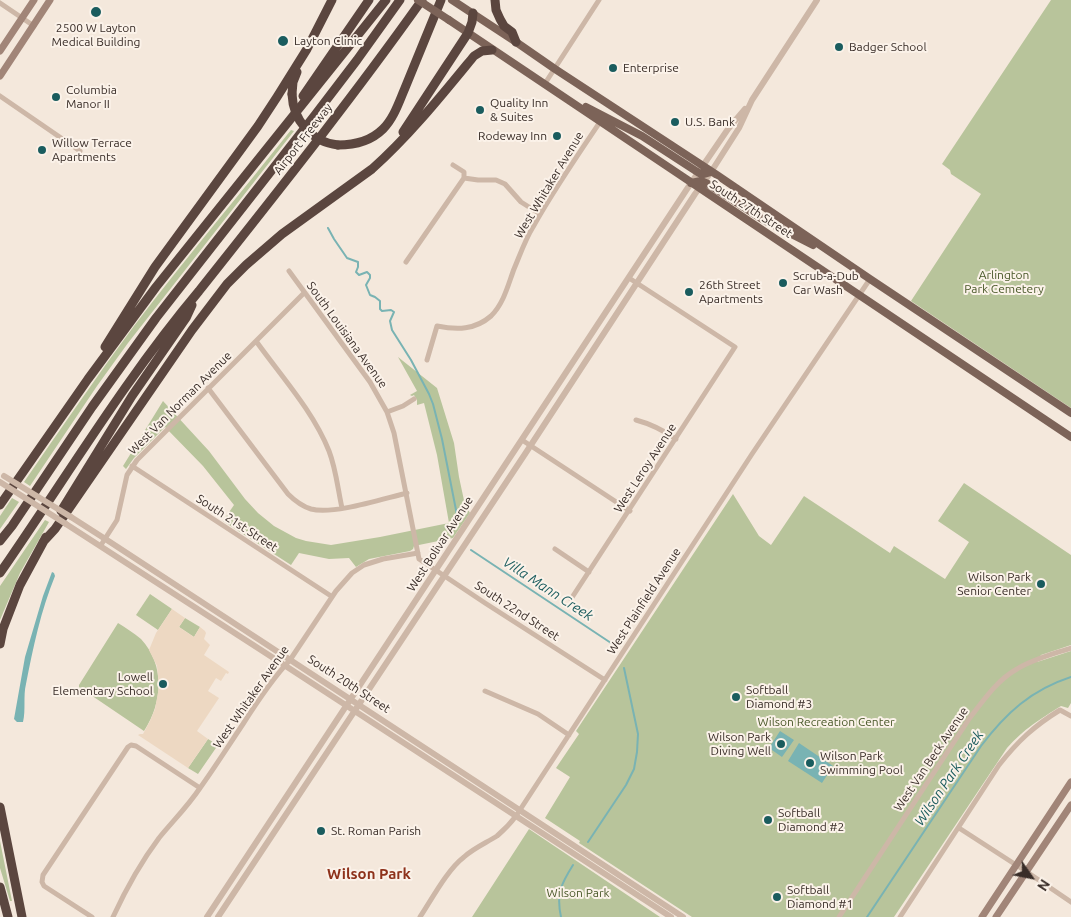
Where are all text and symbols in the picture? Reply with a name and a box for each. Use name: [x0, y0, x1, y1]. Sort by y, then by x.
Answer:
marker: 2500 W Layton Medical Building: [89, 5, 103, 19]
place label: 2500 W Layton Medical Building: [52, 21, 140, 49]
marker: Layton Clinic: [276, 34, 290, 48]
place label: Layton Clinic: [294, 34, 362, 48]
place label: Badger School: [849, 40, 927, 54]
marker: Badger School: [833, 41, 845, 53]
place label: Enterprise: [623, 61, 679, 75]
marker: Enterprise: [607, 62, 619, 74]
place label: Columbia Manor II: [66, 83, 117, 111]
marker: Columbia Manor II: [50, 91, 62, 103]
place label: Quality Inn & Suites: [490, 96, 548, 124]
street label: Airport Freeway: [271, 101, 335, 177]
marker: Quality Inn & Suites: [474, 104, 486, 116]
place label: U.S. Bank: [685, 115, 735, 129]
marker: U.S. Bank: [669, 116, 681, 128]
place label: Rodeway Inn: [478, 129, 547, 143]
street label: West Whitaker Avenue: [511, 129, 587, 241]
marker: Rodeway Inn: [551, 130, 563, 142]
place label: Willow Terrace Apartments: [52, 136, 132, 164]
marker: Willow Terrace Apartments: [36, 144, 48, 156]
street label: South 27th Street: [707, 177, 795, 241]
park label: Arlington Park Cemetery: [964, 268, 1044, 296]
place label: Scrub-a-Dub Car Wash: [793, 269, 859, 297]
marker: Scrub-a-Dub Car Wash: [777, 277, 789, 289]
place label: 26th Street Apartments: [699, 278, 763, 306]
street label: South Louisiana Avenue: [304, 279, 390, 391]
marker: 26th Street Apartments: [683, 286, 695, 298]
street label: West Van Norman Avenue: [125, 348, 235, 458]
street label: West Leroy Avenue: [611, 421, 679, 515]
street label: South 21st Street: [194, 491, 280, 555]
street label: West Bolivar Avenue: [404, 494, 476, 594]
street label: West Plainfield Avenue: [604, 545, 684, 657]
water label: Villa Mann Creek: [500, 554, 596, 624]
place label: Wilson Park Senior Center: [957, 570, 1031, 598]
street label: South 22nd Street: [472, 578, 562, 644]
marker: Wilson Park Senior Center: [1035, 578, 1047, 590]
street label: West Whitaker Avenue: [210, 643, 292, 751]
street label: South 20th Street: [305, 652, 393, 716]
place label: Lowell Elementary School: [53, 670, 153, 698]
marker: Lowell Elementary School: [157, 678, 169, 690]
place label: Softball Diamond #3: [746, 683, 812, 711]
marker: Softball Diamond #3: [730, 691, 742, 703]
street label: West Van Beck Avenue: [891, 704, 971, 814]
park label: Wilson Recreation Center: [757, 715, 895, 729]
water label: Wilson Park Creek: [911, 727, 987, 829]
place label: Wilson Park Diving Well: [708, 730, 771, 758]
marker: Wilson Park Diving Well: [775, 738, 787, 750]
place label: Wilson Park Swimming Pool: [820, 749, 903, 777]
marker: Wilson Park Swimming Pool: [804, 757, 816, 769]
place label: Softball Diamond #2: [778, 806, 844, 834]
marker: Softball Diamond #2: [762, 814, 774, 826]
place label: St. Roman Parish: [331, 824, 421, 838]
marker: St. Roman Parish: [315, 825, 327, 837]
north arrow: [1006, 852, 1056, 902]
district label: Wilson Park: [327, 865, 411, 883]
text: N: [1034, 876, 1053, 894]
place label: Softball Diamond #1: [787, 883, 853, 911]
park label: Wilson Park: [546, 886, 610, 900]
marker: Softball Diamond #1: [771, 891, 783, 903]

